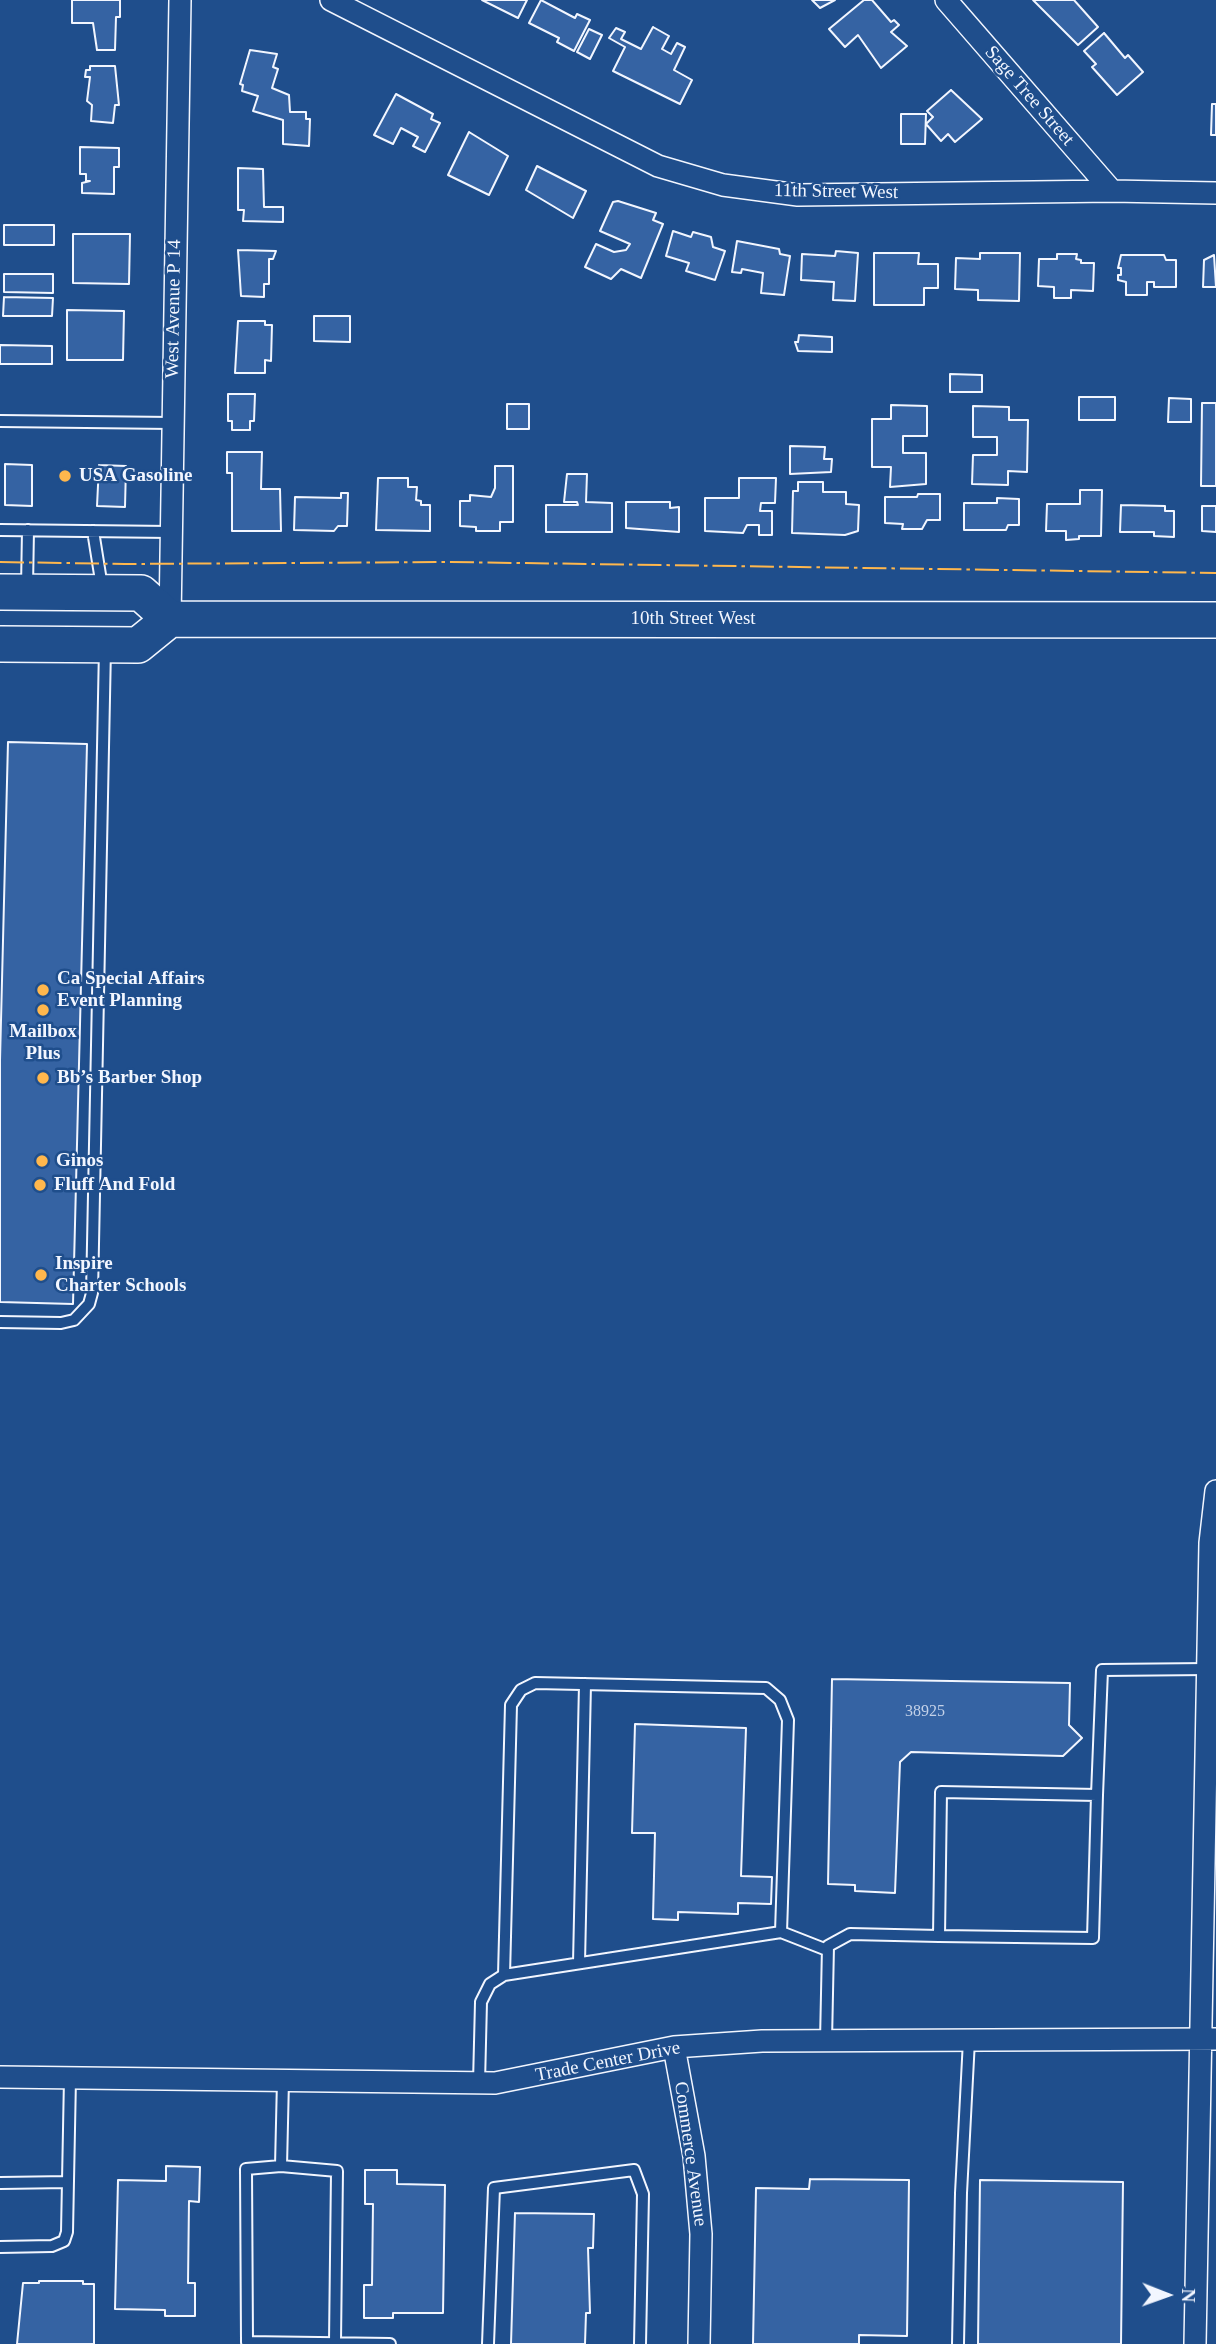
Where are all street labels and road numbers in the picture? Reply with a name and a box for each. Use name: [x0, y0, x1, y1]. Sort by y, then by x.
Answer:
street label: Sage Tree Street: [979, 41, 1079, 151]
street label: 11th Street West: [774, 180, 898, 204]
street label: West Avenue P 14: [161, 239, 187, 379]
street label: 10th Street West: [630, 608, 756, 630]
street label: Trade Center Drive: [534, 2037, 682, 2087]
street label: Commerce Avenue: [669, 2080, 711, 2228]

